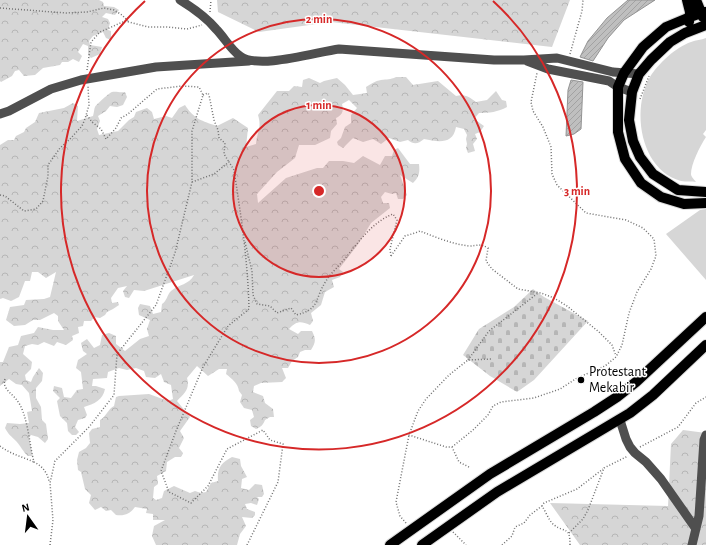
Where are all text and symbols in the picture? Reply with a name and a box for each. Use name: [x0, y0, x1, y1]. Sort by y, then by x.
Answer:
text: 2 min: [306, 13, 332, 25]
text: 1 min: [306, 99, 332, 111]
centre of rings: [312, 184, 326, 198]
text: 3 min: [564, 185, 590, 197]
place label: Protestant Mekabir: [589, 365, 646, 395]
marker: Protestant Mekabir: [576, 375, 586, 385]
north arrow: [8, 497, 48, 537]
text: N: [21, 502, 31, 514]

